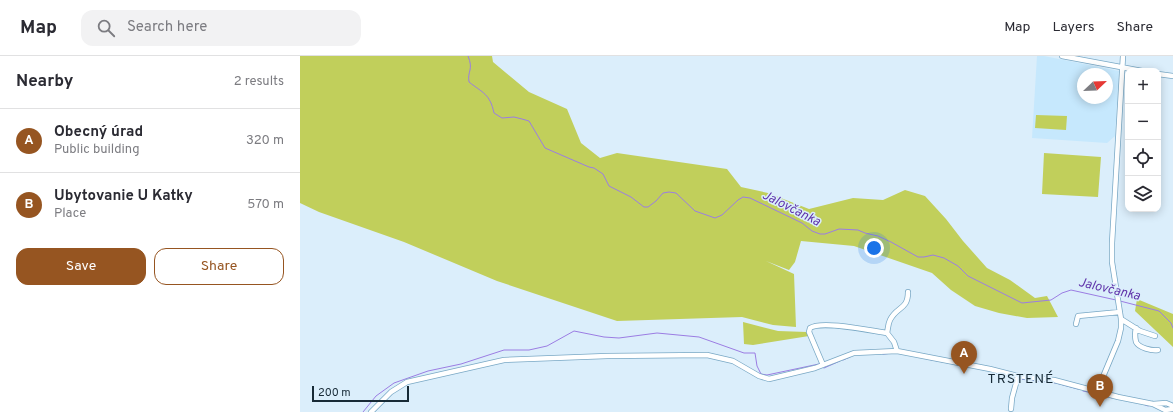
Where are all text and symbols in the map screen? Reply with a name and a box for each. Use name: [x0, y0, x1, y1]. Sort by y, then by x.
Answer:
search box: [81, 10, 361, 46]
text: Map: [20, 16, 57, 40]
icon: search: [95, 17, 117, 39]
text: Search here: [127, 18, 207, 37]
text: Map: [1004, 19, 1030, 36]
text: Layers: [1052, 19, 1094, 36]
text: Share: [1116, 19, 1153, 36]
north arrow: [1077, 68, 1113, 104]
map controls: [1125, 68, 1161, 212]
button: +: [1125, 68, 1161, 104]
text: Nearby: [16, 71, 73, 93]
text: 2 results: [234, 74, 284, 90]
button: −: [1125, 104, 1161, 140]
text: Obecný úrad: [54, 123, 143, 142]
text: A: [24, 133, 34, 149]
text: 320 m: [246, 133, 284, 149]
button: locate: [1125, 140, 1161, 176]
text: Public building: [54, 142, 140, 158]
button: layers: [1125, 176, 1161, 212]
text: Ubytovanie U Katky: [54, 187, 193, 206]
water label: Jalovčanka: [759, 188, 823, 231]
text: B: [25, 197, 33, 213]
text: 570 m: [247, 197, 284, 213]
text: Place: [54, 206, 86, 222]
your location: [864, 238, 884, 258]
button: Save: [16, 248, 146, 285]
button: Share: [154, 248, 284, 285]
water label: Jalovčanka: [1077, 275, 1142, 305]
pin: A: [951, 341, 977, 374]
district label: TRSTENÉ: [988, 370, 1054, 388]
pin: B: [1087, 374, 1113, 407]
scale bar: [312, 384, 409, 403]
text: 200 m: [318, 386, 351, 400]

